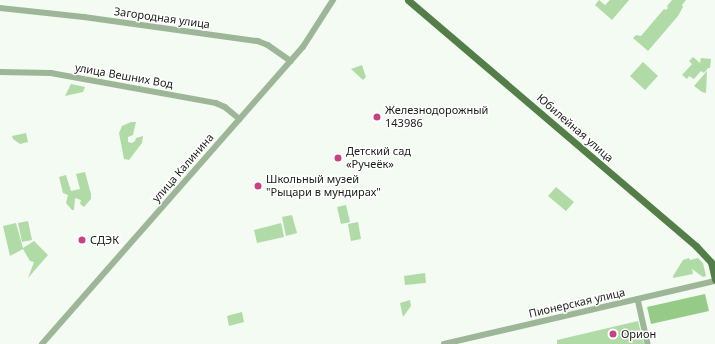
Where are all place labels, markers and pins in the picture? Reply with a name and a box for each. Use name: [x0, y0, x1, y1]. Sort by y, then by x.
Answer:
place label: Железнодорожный 143986: [385, 104, 488, 130]
marker: Железнодорожный 143986: [372, 112, 382, 122]
place label: Детский сад «Ручеёк»: [346, 145, 411, 171]
marker: Детский сад «Ручеёк»: [333, 153, 343, 163]
place label: Школьный музей "Рыцари в мундирах": [266, 173, 381, 199]
marker: Школьный музей "Рыцари в мундирах": [253, 181, 263, 191]
place label: СДЭК: [90, 233, 119, 247]
marker: СДЭК: [77, 235, 87, 245]
place label: Орион: [621, 327, 656, 341]
marker: Орион: [608, 329, 618, 339]

